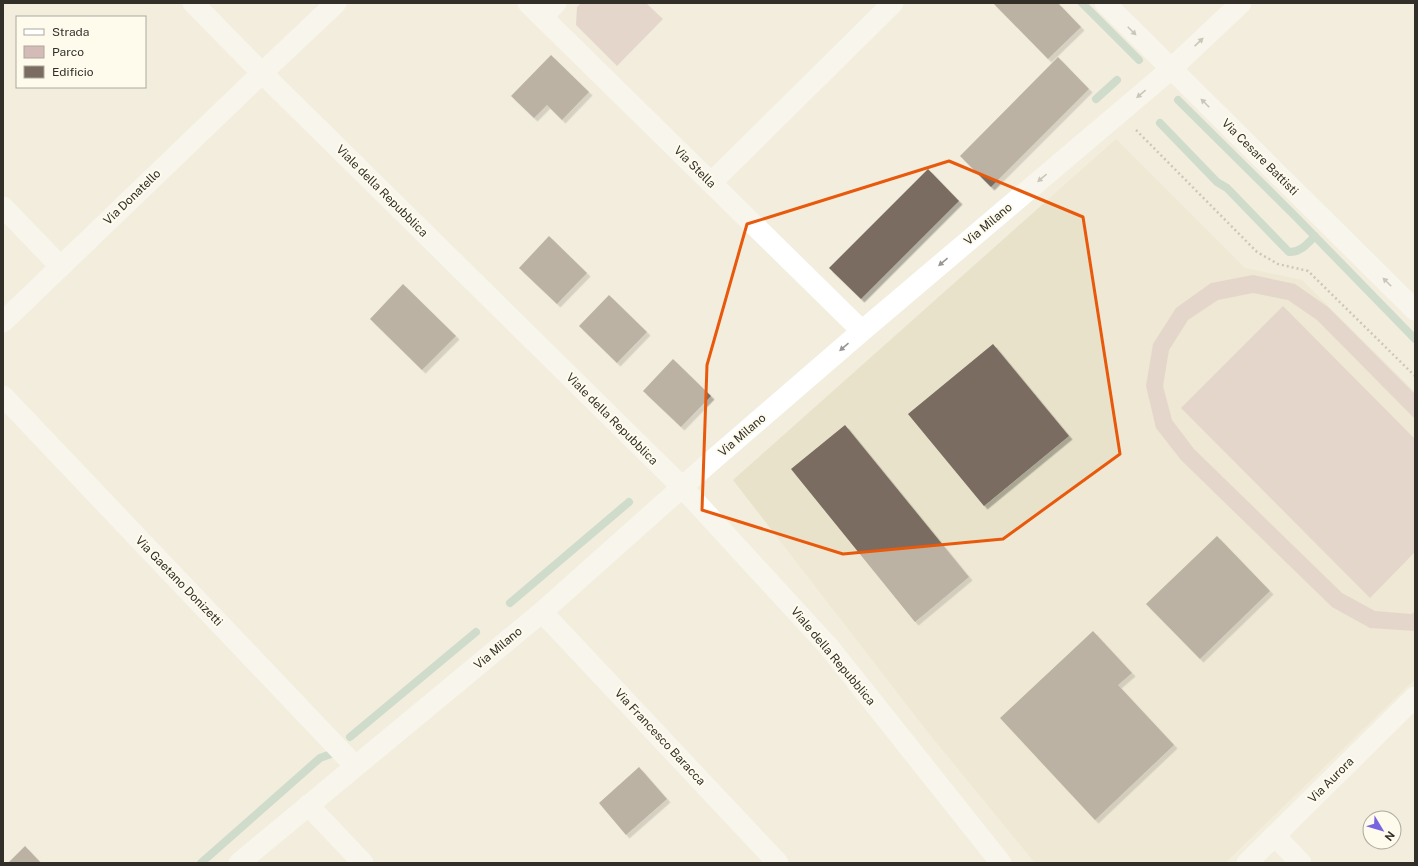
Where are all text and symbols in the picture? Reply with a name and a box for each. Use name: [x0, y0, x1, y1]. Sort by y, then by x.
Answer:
legend: [16, 16, 146, 88]
text: Strada: [52, 25, 89, 39]
one-way arrow: [1127, 26, 1137, 36]
one-way arrow: [1194, 37, 1204, 47]
text: Parco: [52, 45, 84, 59]
text: Edificio: [52, 65, 94, 79]
one-way arrow: [1136, 89, 1146, 99]
one-way arrow: [1200, 98, 1210, 107]
street label: Via Cesare Battisti: [1219, 116, 1301, 198]
street label: Viale della Repubblica: [333, 142, 431, 240]
street label: Via Stella: [671, 143, 719, 191]
street label: Via Donatello: [101, 166, 164, 228]
one-way arrow: [1037, 174, 1047, 183]
street label: Via Milano: [961, 200, 1015, 248]
one-way arrow: [937, 258, 948, 267]
one-way arrow: [1382, 277, 1392, 287]
one-way arrow: [839, 342, 849, 351]
street label: Viale della Repubblica: [563, 370, 661, 468]
street label: Via Milano: [715, 410, 769, 459]
street label: Via Gaetano Donizetti: [133, 533, 225, 629]
street label: Viale della Repubblica: [788, 604, 878, 708]
street label: Via Milano: [471, 624, 525, 672]
street label: Via Francesco Baracca: [612, 686, 708, 788]
street label: Via Aurora: [1305, 754, 1357, 806]
north arrow: [1362, 810, 1402, 850]
text: N: [1383, 829, 1397, 843]

